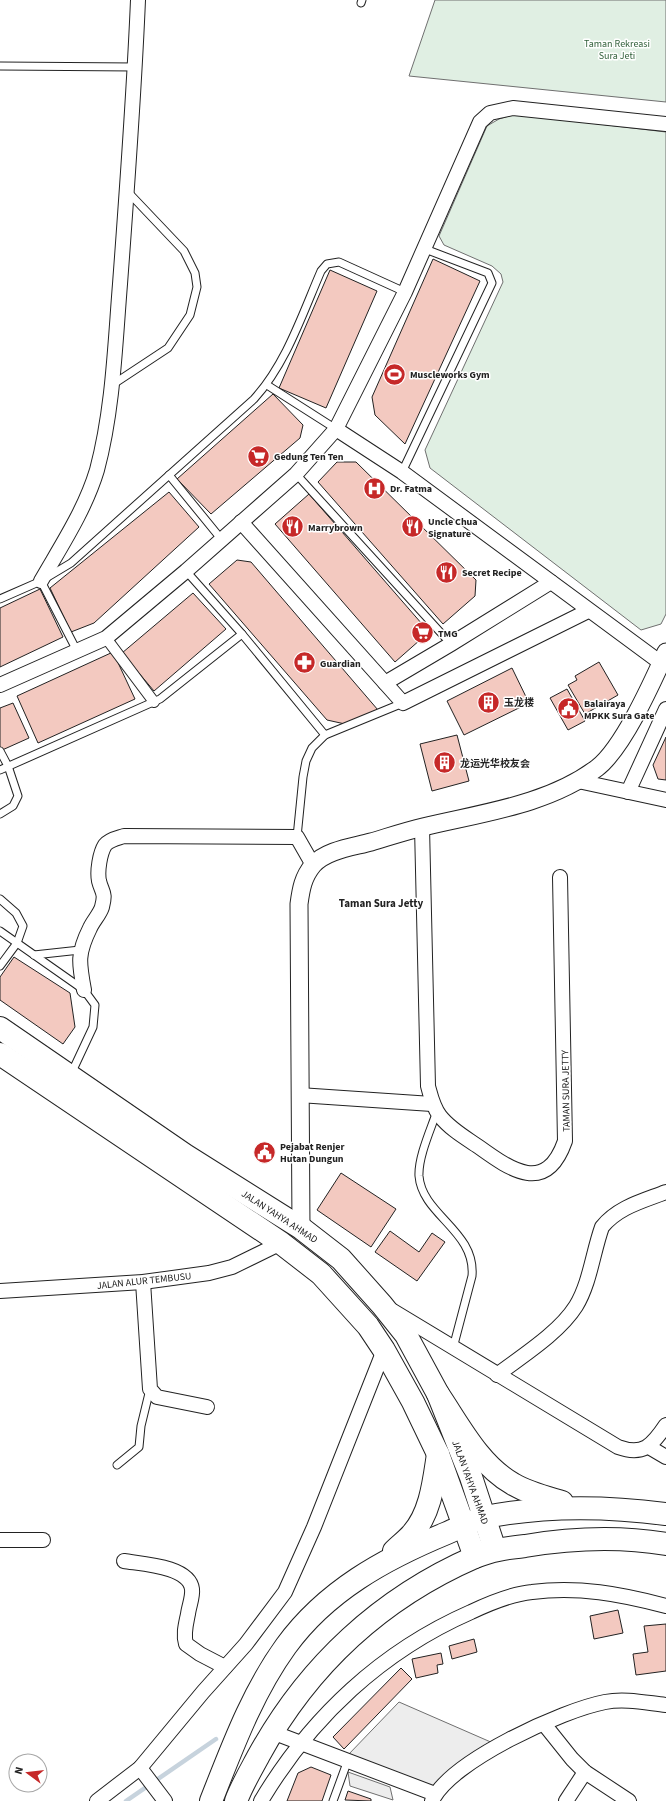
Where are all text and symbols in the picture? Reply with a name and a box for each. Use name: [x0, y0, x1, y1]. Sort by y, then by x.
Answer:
park label: Taman Rekreasi Sura Jeti: [584, 37, 650, 63]
sports icon: Muscleworks Gym: [382, 361, 408, 387]
place label: Muscleworks Gym: [410, 368, 490, 382]
supermarket icon: Gedung Ten Ten: [246, 443, 272, 469]
place label: Gedung Ten Ten: [274, 450, 344, 464]
hospital icon: Dr. Fatma: [361, 475, 387, 501]
place label: Dr. Fatma: [390, 482, 432, 496]
restaurant icon: Marrybrown: [279, 514, 305, 540]
restaurant icon: Uncle Chua Signature: [399, 514, 425, 540]
place label: Uncle Chua Signature: [428, 515, 478, 541]
place label: Marrybrown: [308, 521, 363, 535]
restaurant icon: Secret Recipe: [433, 559, 459, 585]
place label: Secret Recipe: [462, 566, 522, 580]
supermarket icon: TMG: [409, 620, 435, 646]
place label: TMG: [438, 627, 458, 641]
pharmacy icon: Guardian: [292, 650, 318, 676]
place label: Guardian: [320, 657, 361, 671]
building icon: 玉龙楼: [475, 689, 501, 715]
place label: 玉龙楼: [504, 696, 534, 710]
public building icon: Balairaya MPKK Sura Gate: [555, 696, 581, 722]
place label: Balairaya MPKK Sura Gate: [584, 697, 654, 723]
building icon: 龙运光华校友会: [431, 750, 457, 776]
place label: 龙运光华校友会: [460, 757, 530, 771]
district label: Taman Sura Jetty: [339, 896, 424, 911]
street label: TAMAN SURA JETTY: [558, 1050, 574, 1132]
public building icon: Pejabat Renjer Hutan Dungun: [251, 1139, 277, 1165]
place label: Pejabat Renjer Hutan Dungun: [280, 1140, 344, 1166]
street label: JALAN YAHYA AHMAD: [239, 1187, 320, 1247]
street label: JALAN ALUR TEMBUSU: [96, 1269, 192, 1293]
street label: JALAN YAHYA AHMAD: [448, 1438, 492, 1526]
north arrow: [8, 1753, 48, 1793]
text: N: [11, 1765, 27, 1776]

